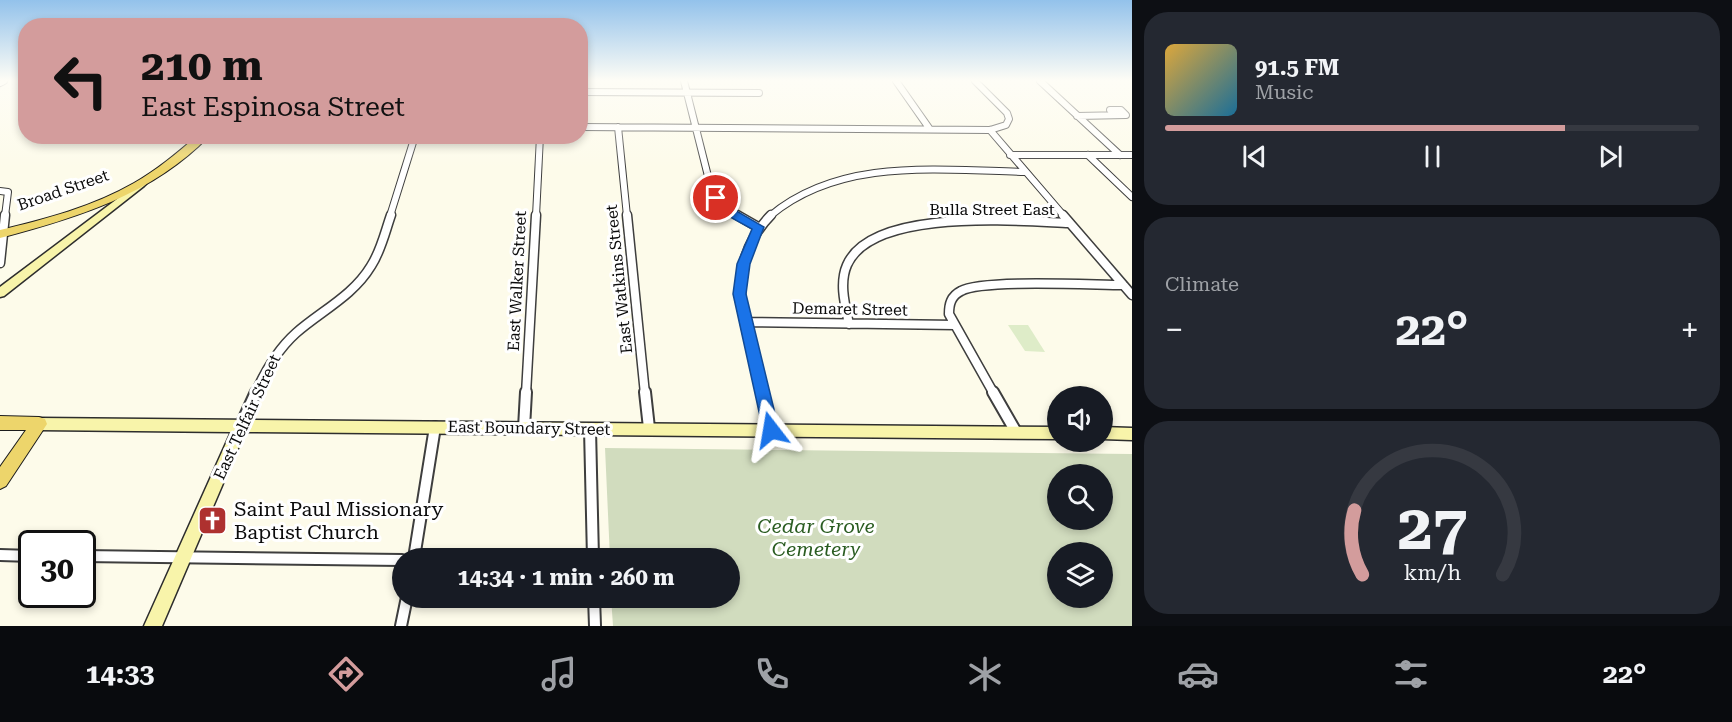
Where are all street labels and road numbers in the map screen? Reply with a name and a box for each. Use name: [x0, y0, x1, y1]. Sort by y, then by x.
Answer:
street label: Broad Street: [15, 165, 111, 215]
street label: Bulla Street East: [929, 200, 1055, 219]
street label: East Watkins Street: [602, 203, 636, 354]
street label: East Walker Street: [504, 210, 530, 352]
street label: Demaret Street: [792, 298, 908, 320]
street label: East Telfair Street: [210, 351, 284, 483]
street label: East Boundary Street: [447, 417, 611, 439]

